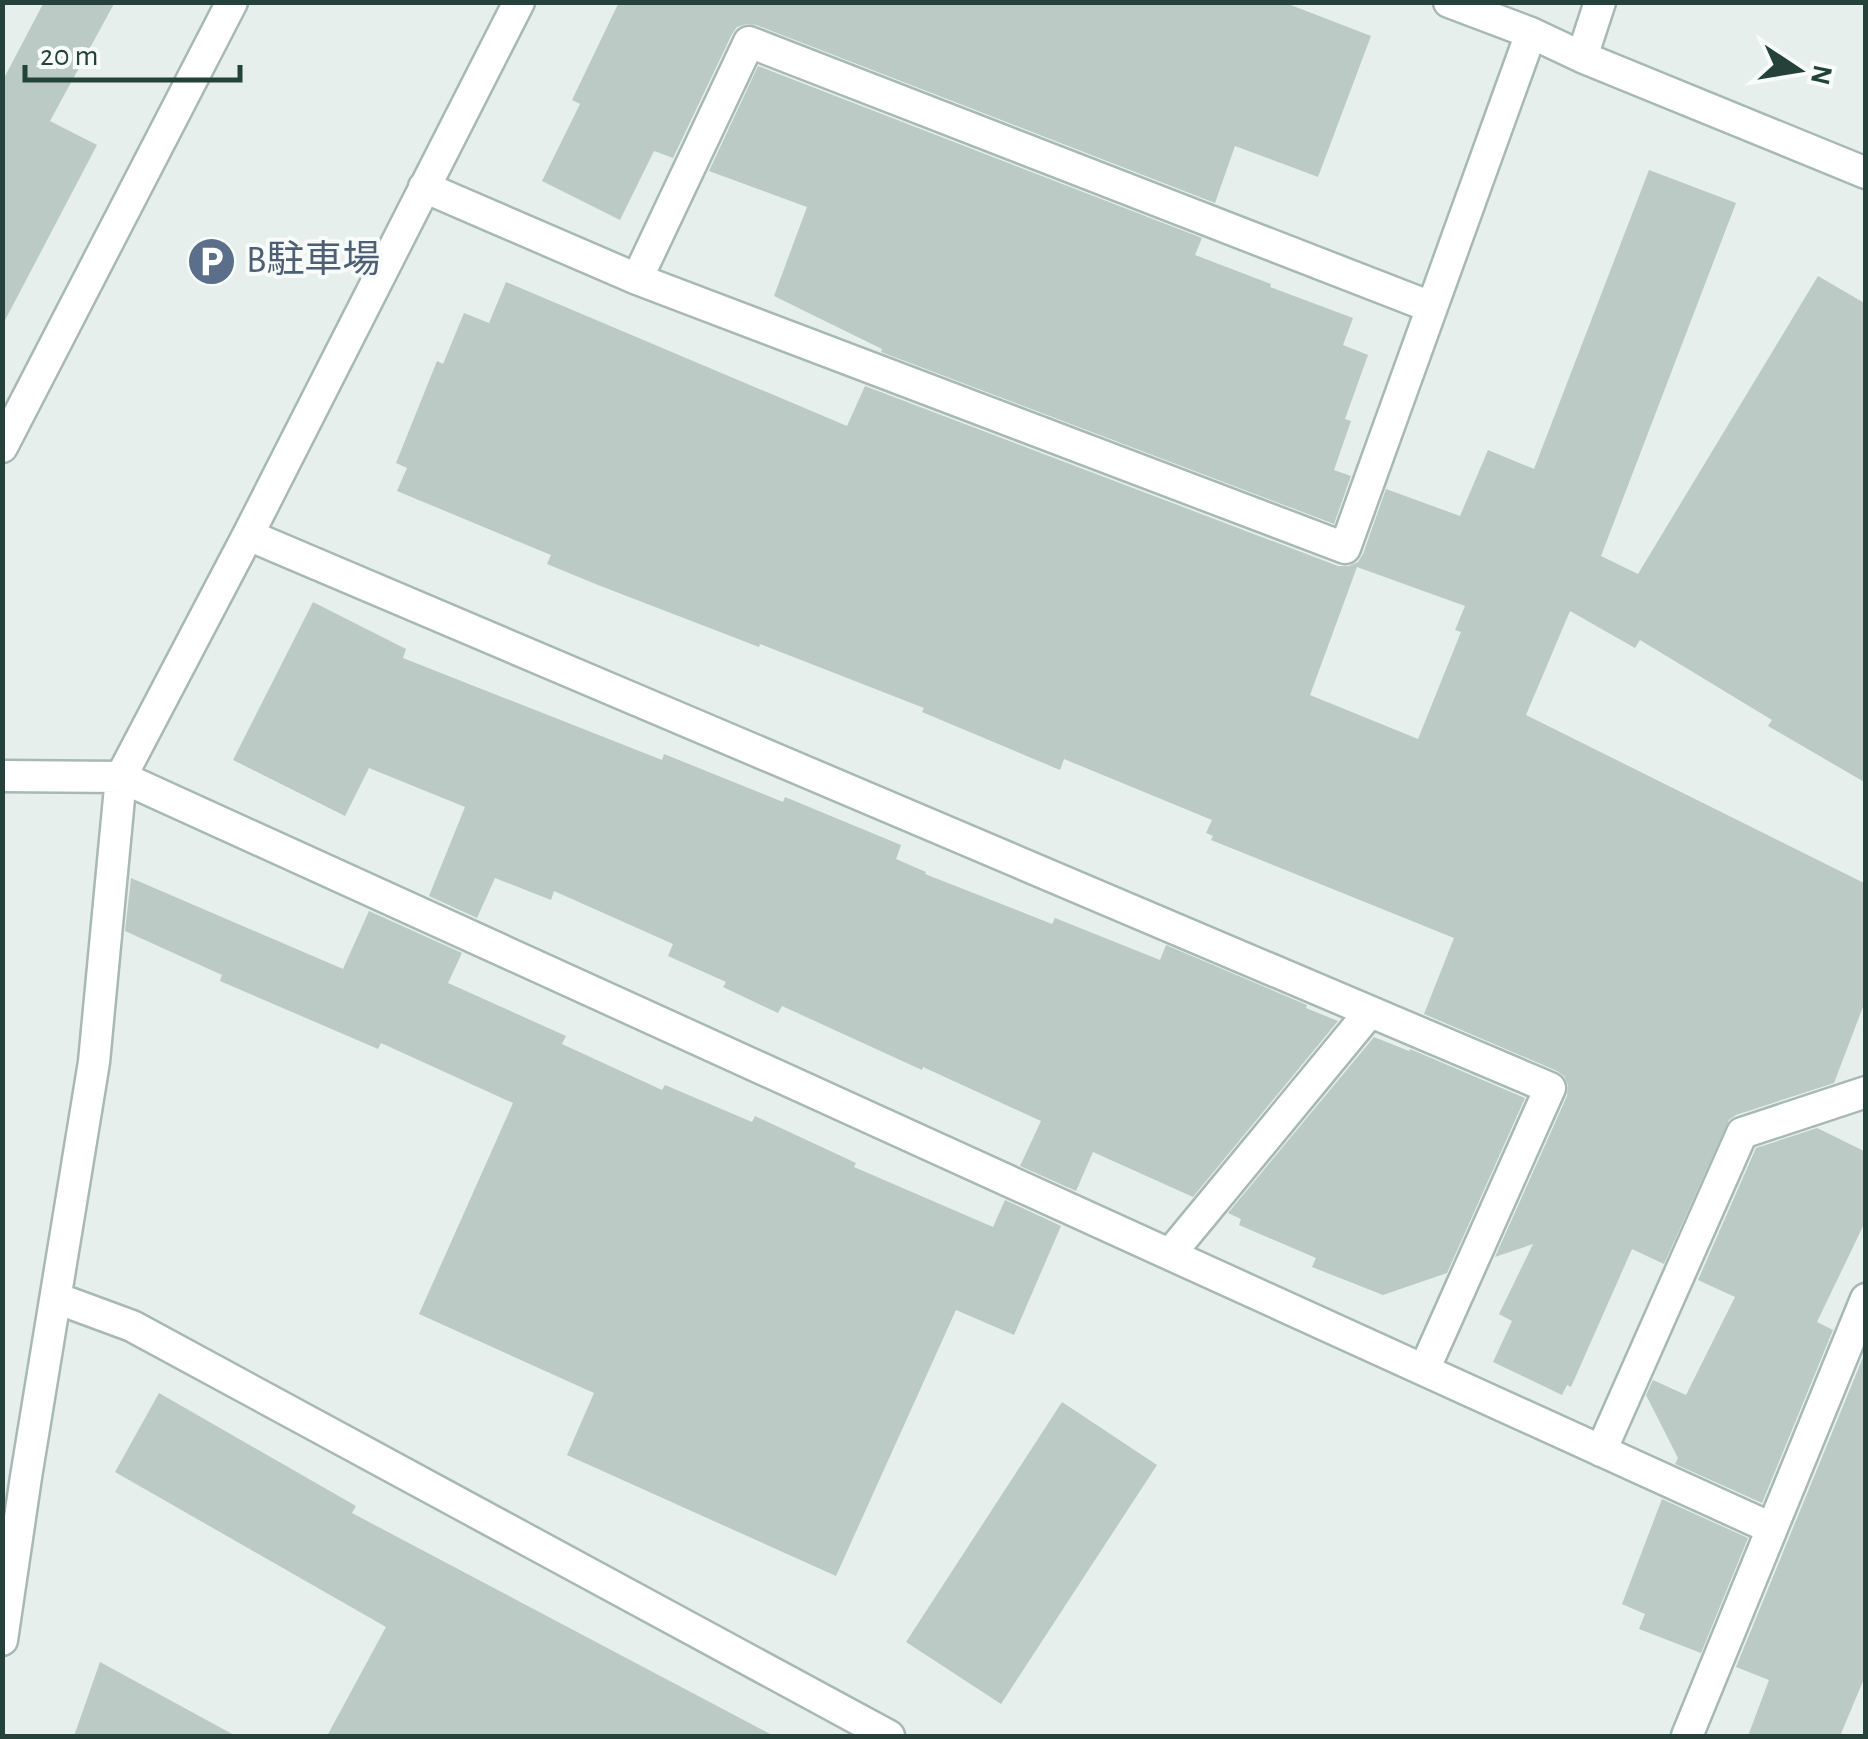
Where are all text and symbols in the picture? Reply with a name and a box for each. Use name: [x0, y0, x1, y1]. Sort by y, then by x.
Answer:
scale bar: [25, 20, 240, 82]
north arrow: [1748, 20, 1848, 120]
text: 20 m: [40, 41, 98, 71]
text: N: [1805, 62, 1836, 87]
parking icon: B駐車場: [185, 235, 237, 287]
place label: B駐車場: [246, 239, 380, 280]

